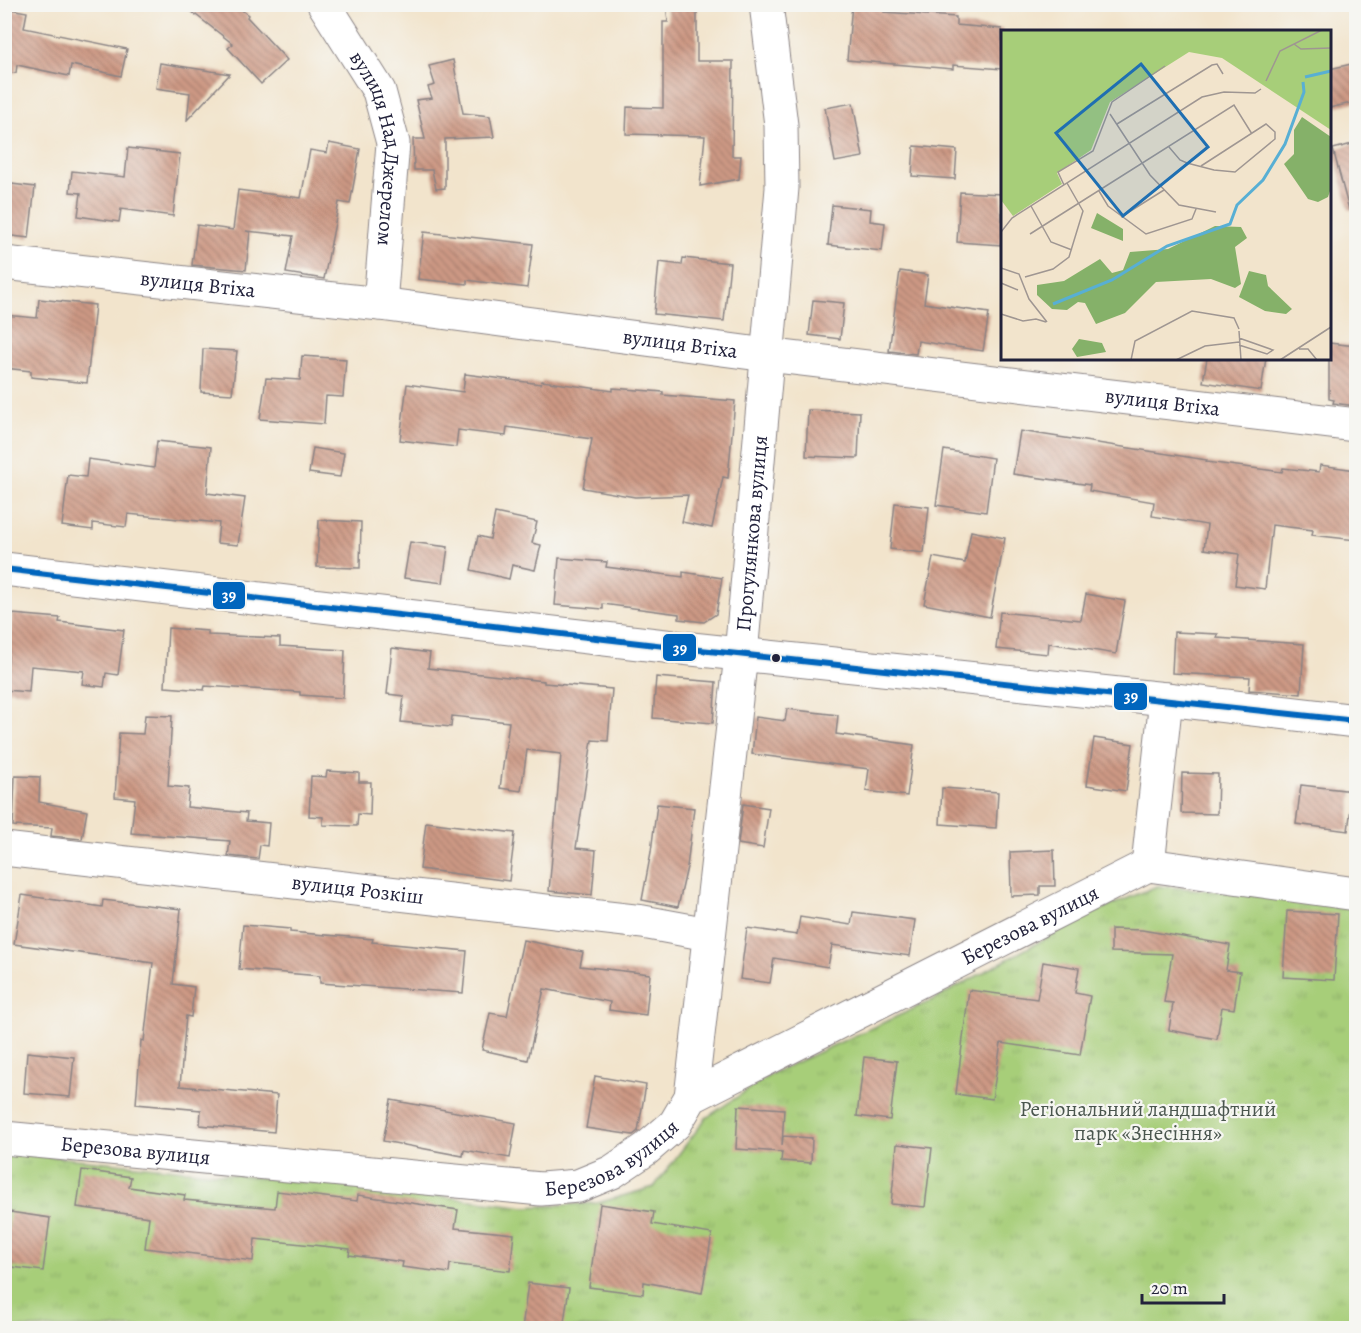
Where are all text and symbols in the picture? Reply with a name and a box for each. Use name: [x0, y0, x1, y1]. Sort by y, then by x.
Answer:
inset map: [1001, 30, 1331, 360]
street label: вулиця Над Джерелом: [343, 46, 408, 247]
street label: вулиця Втіха: [139, 264, 257, 304]
street label: вулиця Втіха: [621, 322, 740, 365]
street label: вулиця Втіха: [1104, 381, 1222, 423]
street label: Прогулянкова вулиця: [729, 434, 774, 633]
line badge: 39: [212, 581, 246, 610]
text: 39: [222, 585, 236, 607]
line badge: 39: [662, 633, 697, 662]
text: 39: [673, 638, 687, 660]
unlabelled marker: [770, 652, 782, 664]
line badge: 39: [1113, 682, 1148, 711]
text: 39: [1124, 686, 1138, 708]
street label: вулиця Розкіш: [290, 868, 425, 911]
street label: Березова вулиця: [956, 878, 1103, 972]
park label: Регіональний ландшафтний парк «Знесіння»: [1020, 1095, 1276, 1147]
street label: Березова вулиця: [543, 1113, 685, 1203]
street label: Березова вулиця: [59, 1129, 212, 1172]
scale bar: [1142, 1267, 1224, 1305]
text: 20 m: [1151, 1276, 1188, 1300]

